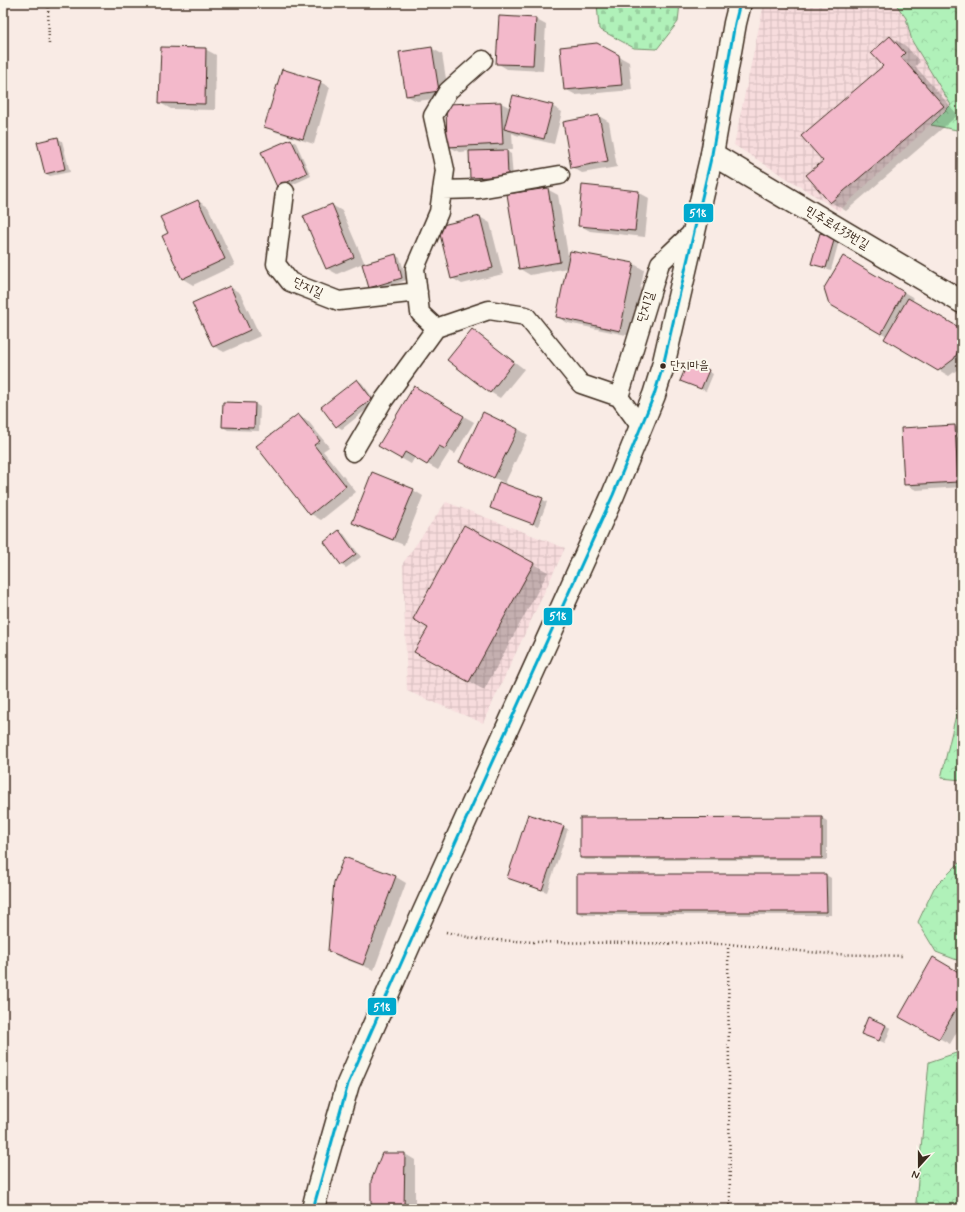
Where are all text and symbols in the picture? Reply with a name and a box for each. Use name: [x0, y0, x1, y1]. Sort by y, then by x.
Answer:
street label: 민주로433번길: [802, 202, 872, 254]
line badge: 518: [683, 203, 714, 223]
text: 518: [689, 207, 707, 221]
street label: 단지길: [290, 274, 326, 302]
street label: 단지길: [633, 290, 659, 324]
place label: 단지마을: [670, 358, 709, 374]
marker: 단지마을: [658, 361, 668, 371]
line badge: 518: [543, 607, 573, 626]
text: 518: [549, 610, 567, 624]
line badge: 518: [367, 997, 397, 1016]
text: 518: [373, 1001, 391, 1015]
north arrow: [899, 1146, 939, 1186]
text: N: [910, 1167, 922, 1182]

